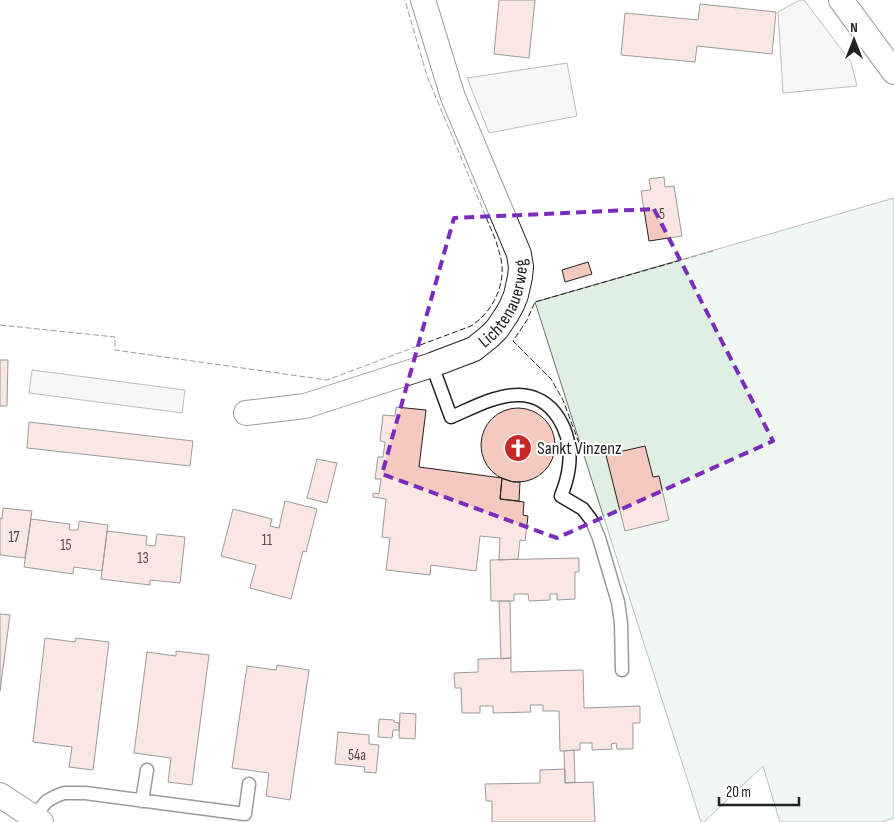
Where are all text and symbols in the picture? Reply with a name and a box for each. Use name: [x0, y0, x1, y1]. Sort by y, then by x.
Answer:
north arrow: [829, 15, 879, 65]
text: N: [850, 19, 858, 36]
house number: 5: [659, 205, 665, 224]
street label: Lichtenauerweg: [474, 258, 532, 352]
church icon: Sankt Vinzenz: [503, 433, 533, 463]
place label: Sankt Vinzenz: [537, 438, 622, 459]
house number: 17: [8, 528, 20, 547]
house number: 11: [262, 531, 273, 550]
house number: 15: [60, 536, 72, 555]
house number: 13: [137, 549, 149, 568]
house number: 54a: [348, 746, 366, 765]
scale bar: [719, 774, 799, 806]
text: 20 m: [726, 783, 751, 802]

